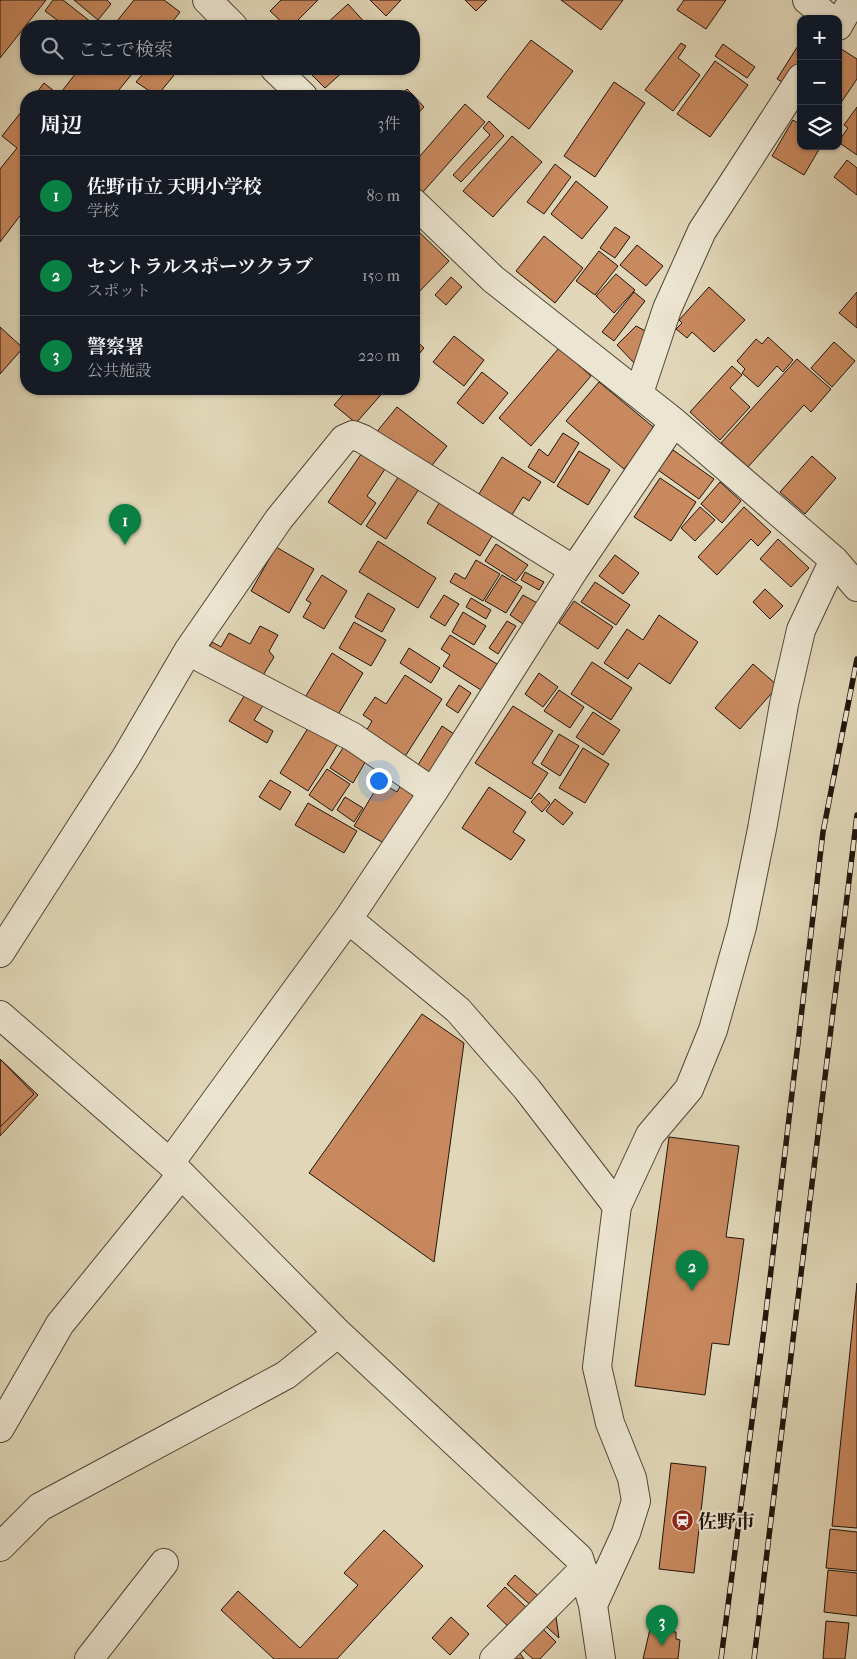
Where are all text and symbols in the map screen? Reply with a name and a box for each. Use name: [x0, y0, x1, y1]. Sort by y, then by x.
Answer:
map controls: [797, 15, 842, 150]
button: +: [797, 15, 842, 60]
search box: [20, 20, 420, 75]
icon: search: [38, 34, 66, 62]
text: ここで検索: [78, 39, 173, 61]
button: −: [797, 60, 842, 105]
button: layers: [797, 105, 842, 150]
text: 周辺: [40, 113, 82, 137]
text: 3件: [377, 114, 400, 133]
text: 佐野市立 天明小学校: [87, 176, 262, 198]
text: 1: [53, 186, 59, 205]
text: 80 m: [366, 186, 400, 205]
text: 学校: [87, 201, 119, 220]
text: セントラルスポーツクラブ: [87, 256, 313, 278]
text: 2: [52, 266, 60, 285]
text: 150 m: [362, 266, 400, 285]
text: スポット: [87, 281, 151, 300]
text: 警察署: [87, 336, 144, 358]
text: 3: [53, 346, 59, 365]
text: 220 m: [358, 346, 400, 365]
text: 公共施設: [87, 361, 151, 380]
pin: 1: [109, 504, 141, 545]
your location: [366, 768, 392, 794]
pin: 2: [676, 1250, 708, 1291]
station icon: 佐野市: [670, 1509, 694, 1533]
place label: 佐野市: [698, 1511, 755, 1533]
pin: 3: [646, 1605, 678, 1646]

